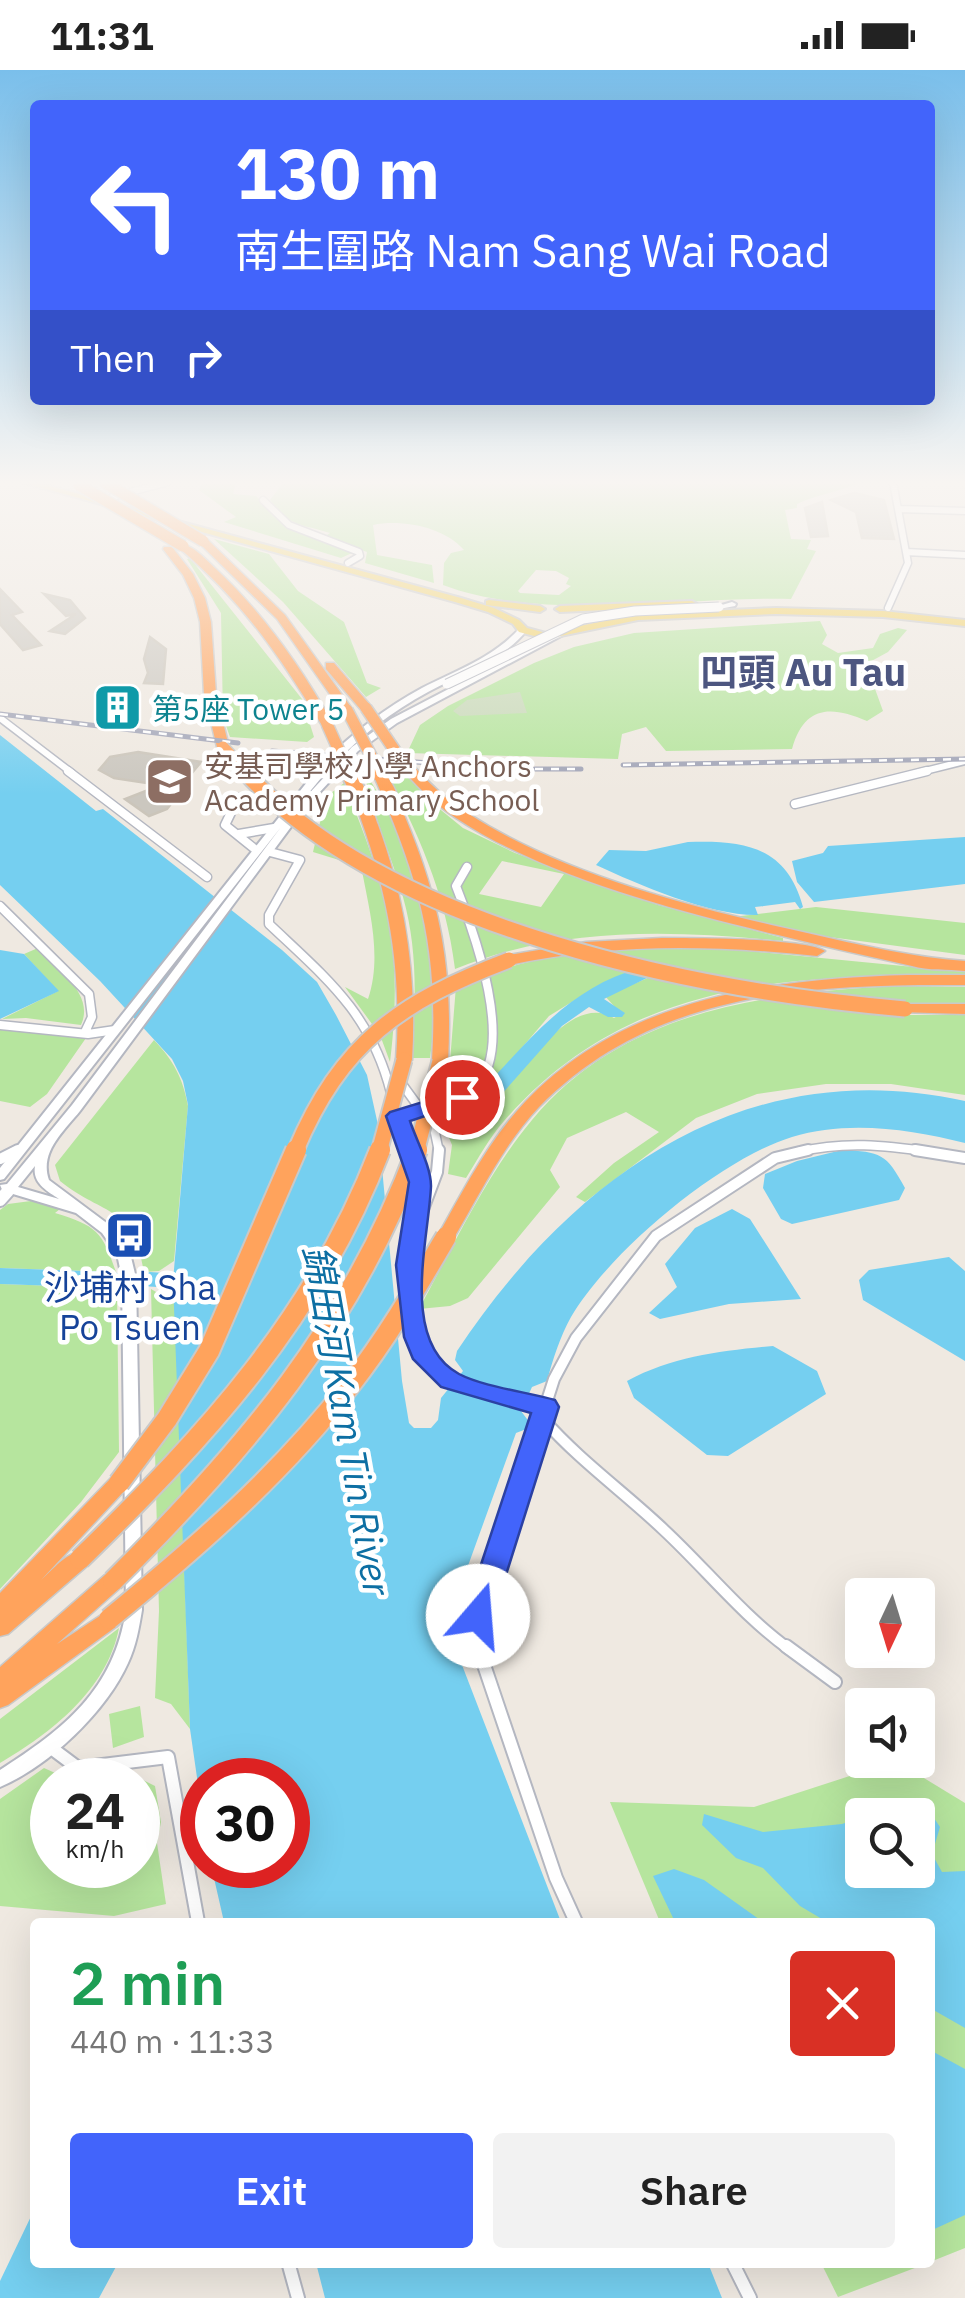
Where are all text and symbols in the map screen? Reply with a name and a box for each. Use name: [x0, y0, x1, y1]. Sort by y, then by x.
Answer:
text: 11:31: [50, 11, 154, 60]
text: 130 m: [235, 127, 440, 218]
icon: left: [70, 140, 200, 270]
text: 南生圍路 Nam Sang Wai Road: [235, 221, 831, 279]
icon: right: [176, 330, 231, 385]
text: Then: [70, 333, 156, 382]
district label: 凹頭 Au Tau: [700, 647, 906, 696]
building icon: 第5座 Tower 5: [91, 682, 143, 734]
place label: 第5座 Tower 5: [152, 689, 344, 728]
place label: 安基司學校小學 Anchors Academy Primary School: [204, 746, 540, 819]
school or university icon: 安基司學校小學 Anchors Academy Primary School: [143, 756, 195, 808]
pin: [420, 1055, 505, 1140]
icon: arrive: [435, 1070, 490, 1125]
bus stop icon: 沙埔村 Sha Po Tsuen: [104, 1209, 156, 1261]
water label: 錦田河 Kam Tin River: [293, 1241, 403, 1600]
place label: 沙埔村 Sha Po Tsuen: [44, 1264, 216, 1350]
position arrow: [426, 1564, 530, 1668]
north arrow: [845, 1578, 935, 1668]
map controls: [845, 1578, 935, 1888]
button: sound: [845, 1688, 935, 1778]
speed limit sign: 30: [180, 1758, 310, 1888]
text: 24: [65, 1778, 125, 1843]
button: search: [845, 1798, 935, 1888]
text: km/h: [66, 1832, 124, 1865]
text: 2 min: [70, 1943, 225, 2022]
button: close: [790, 1951, 895, 2056]
text: 440 m · 11:33: [70, 2020, 275, 2062]
button: Exit: [70, 2133, 473, 2248]
button: Share: [493, 2133, 895, 2248]

